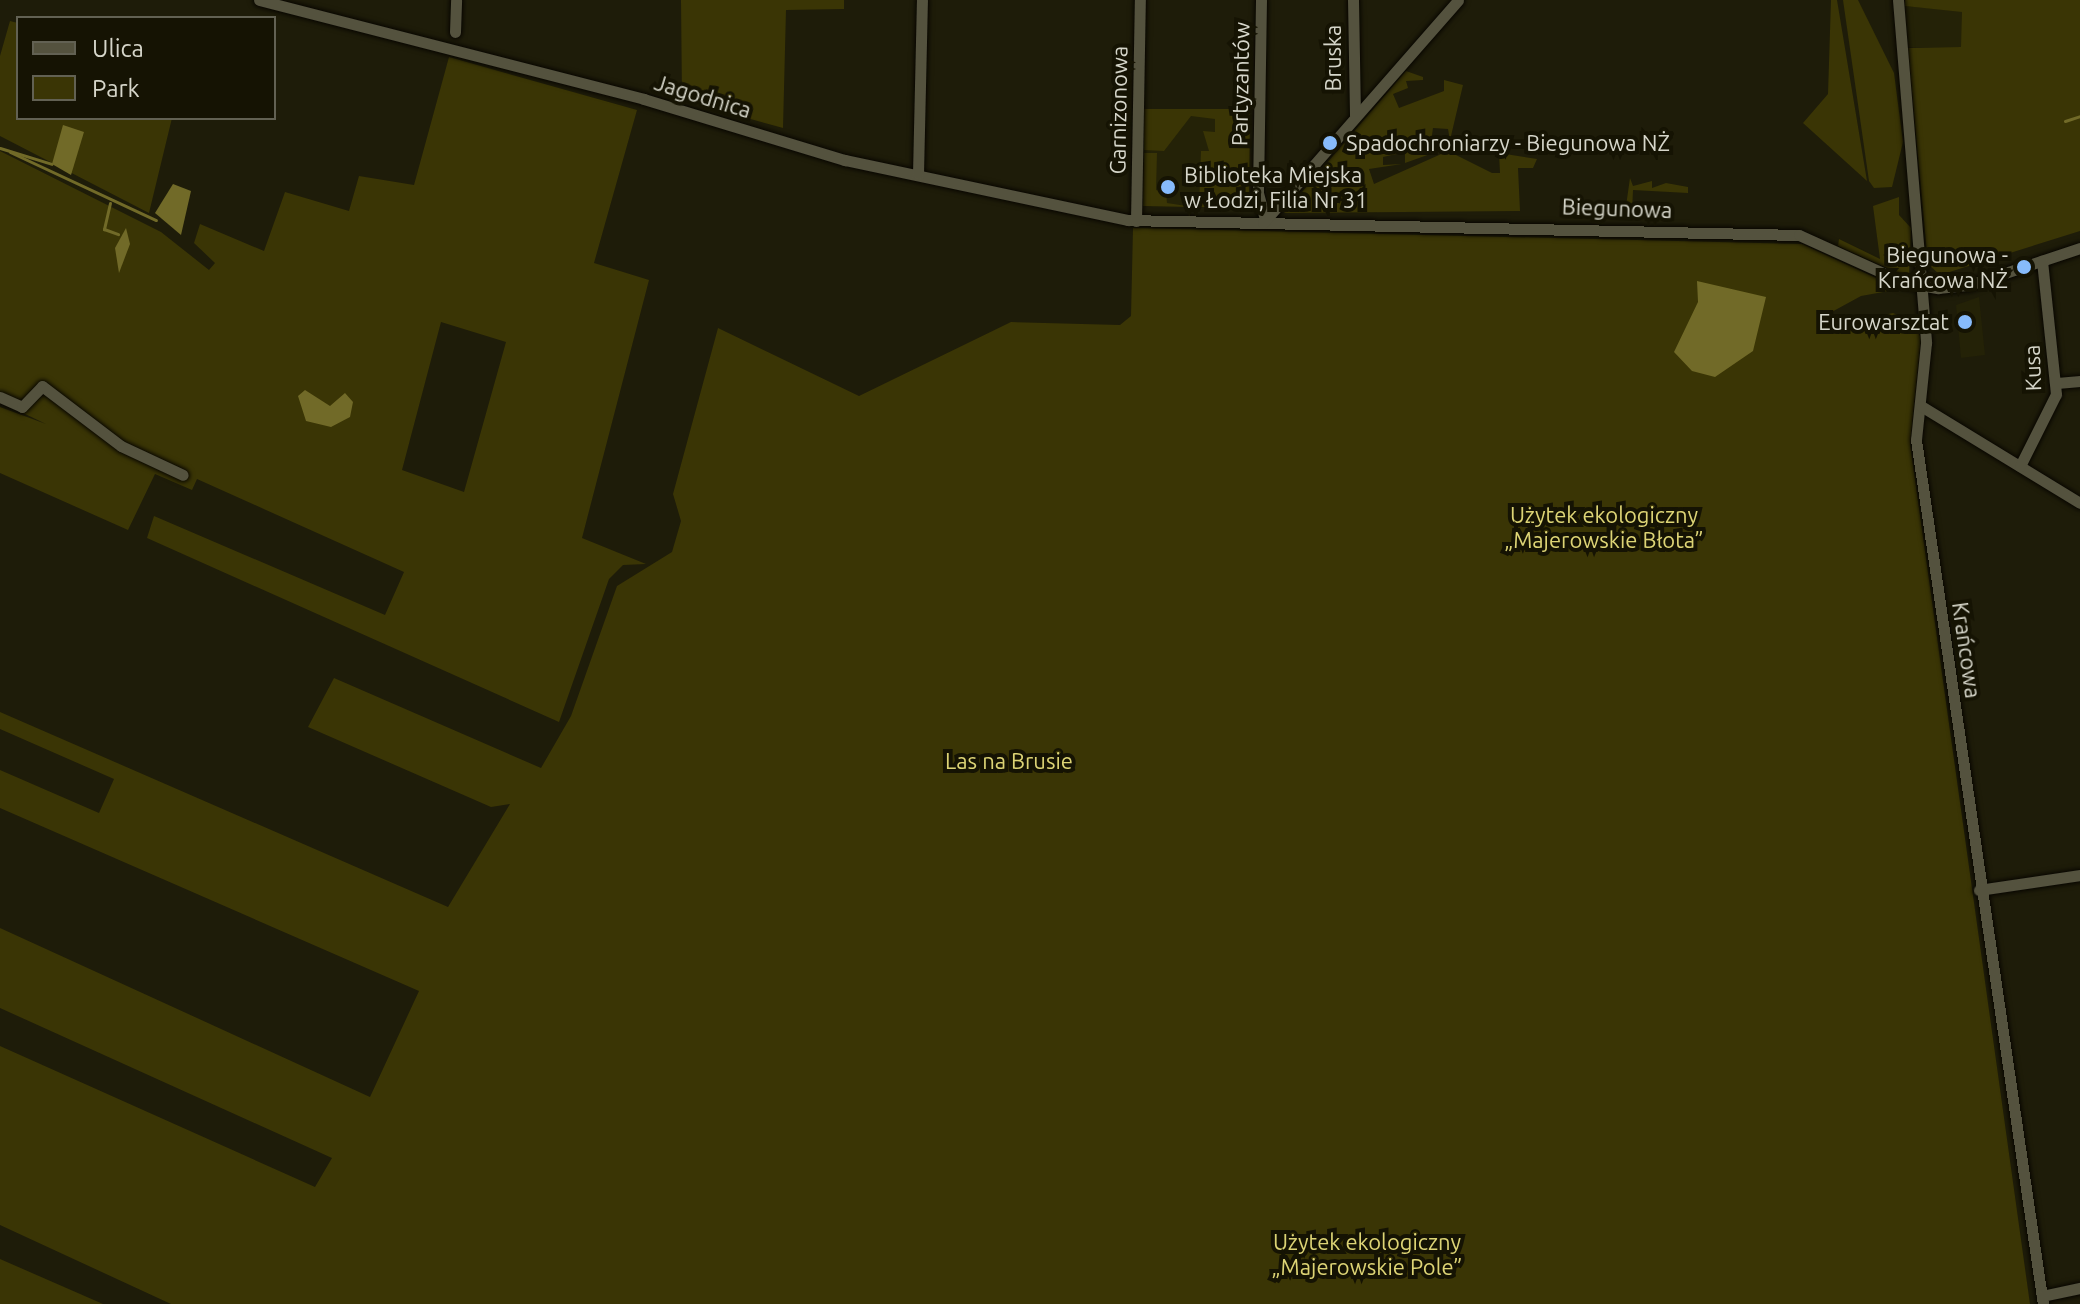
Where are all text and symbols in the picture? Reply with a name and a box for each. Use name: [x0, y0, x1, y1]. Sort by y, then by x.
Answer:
legend: [16, 16, 276, 120]
street label: Partyzantów: [1226, 22, 1254, 146]
street label: Bruska: [1320, 25, 1346, 91]
text: Ulica: [92, 35, 144, 62]
street label: Garnizonowa: [1104, 45, 1132, 175]
street label: Jagodnica: [651, 69, 755, 123]
text: Park: [92, 75, 140, 102]
place label: Spadochroniarzy - Biegunowa NŻ: [1346, 130, 1670, 156]
marker: Spadochroniarzy - Biegunowa NŻ: [1321, 134, 1339, 152]
place label: Biblioteka Miejska w Łodzi, Filia Nr 31: [1184, 161, 1368, 212]
marker: Biblioteka Miejska w Łodzi, Filia Nr 31: [1159, 178, 1177, 196]
street label: Biegunowa: [1561, 193, 1673, 223]
place label: Biegunowa - Krańcowa NŻ: [1878, 241, 2008, 292]
marker: Biegunowa - Krańcowa NŻ: [2015, 258, 2033, 276]
place label: Eurowarsztat: [1818, 309, 1949, 335]
marker: Eurowarsztat: [1956, 313, 1974, 331]
street label: Kusa: [2018, 344, 2046, 392]
park label: Użytek ekologiczny „Majerowskie Błota”: [1504, 501, 1704, 552]
street label: Krańcowa: [1947, 600, 1987, 700]
park label: Las na Brusie: [945, 748, 1073, 774]
park label: Użytek ekologiczny „Majerowskie Pole”: [1272, 1228, 1462, 1280]

